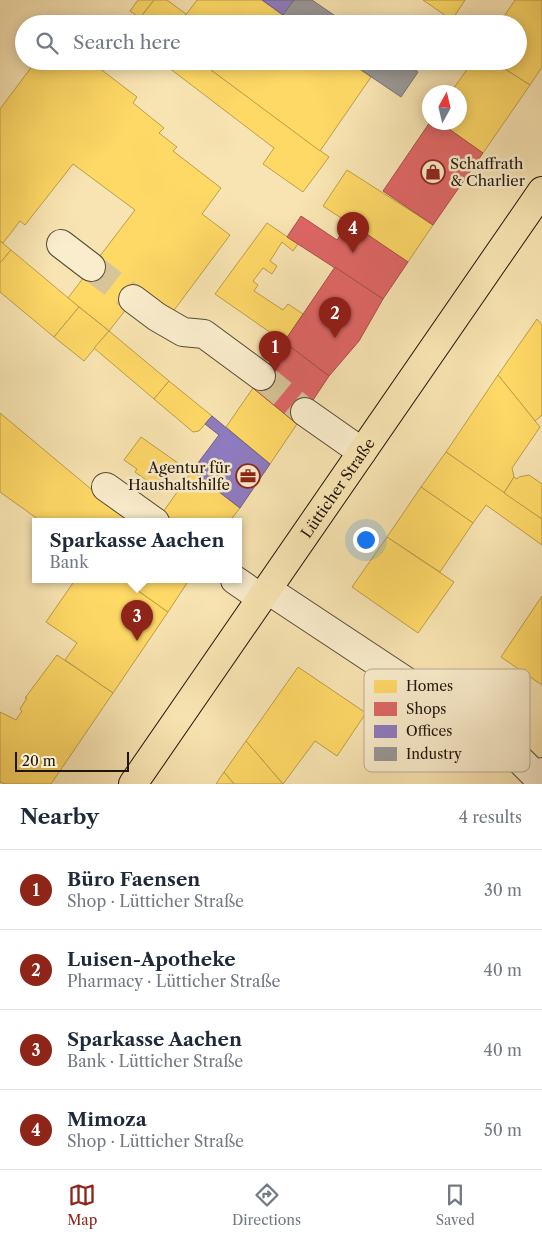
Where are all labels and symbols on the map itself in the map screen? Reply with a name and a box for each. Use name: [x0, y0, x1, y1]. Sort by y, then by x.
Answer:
north arrow: [422, 85, 467, 130]
place label: Schaffrath & Charlier: [450, 154, 526, 190]
shop icon: Schaffrath & Charlier: [420, 159, 446, 185]
pin: 4: [337, 212, 369, 253]
pin: 2: [319, 297, 351, 338]
pin: 1: [259, 331, 291, 372]
street label: Lütticher Straße: [296, 434, 378, 541]
place label: Agentur für Haushaltshilfe: [128, 458, 231, 494]
office icon: Agentur für Haushaltshilfe: [235, 463, 261, 489]
your location: [353, 527, 379, 553]
pin: 3: [121, 600, 153, 641]
legend: [364, 669, 530, 772]
text: Homes: [406, 677, 453, 695]
text: Shops: [406, 700, 446, 718]
text: Offices: [406, 722, 452, 740]
text: Industry: [406, 745, 462, 763]
scale bar: [15, 749, 129, 772]

